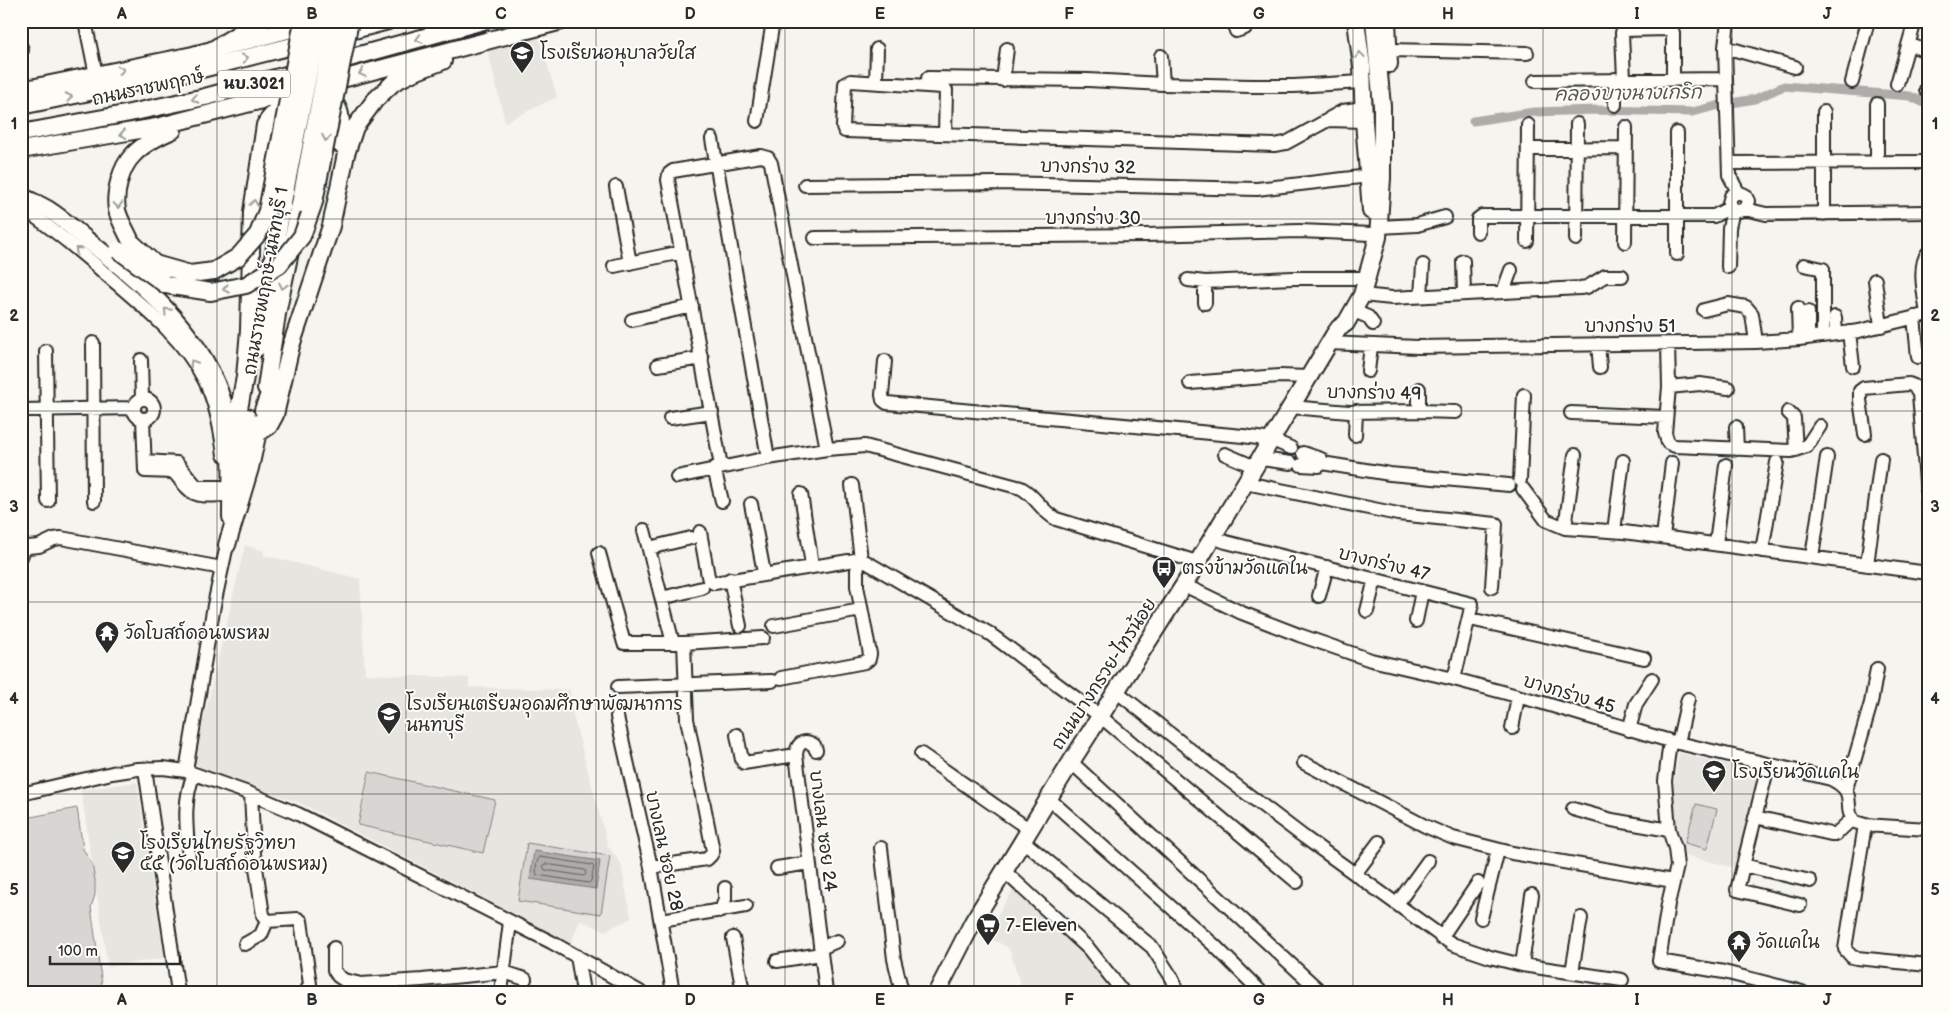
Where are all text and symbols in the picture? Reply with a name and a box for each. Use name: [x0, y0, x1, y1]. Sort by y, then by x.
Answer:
text: A: [116, 5, 127, 24]
text: B: [306, 5, 318, 24]
text: C: [495, 5, 507, 24]
text: D: [684, 5, 696, 24]
text: E: [875, 5, 885, 24]
text: F: [1064, 5, 1074, 24]
text: G: [1253, 5, 1265, 24]
text: H: [1442, 5, 1454, 24]
text: I: [1634, 5, 1640, 24]
text: J: [1823, 5, 1832, 24]
one-way arrow: [416, 33, 424, 43]
school or university icon: โรงเรียนอนุบาลวัยใส: [509, 40, 535, 74]
place label: โรงเรียนอนุบาลวัยใส: [540, 40, 697, 67]
one-way arrow: [1355, 50, 1366, 58]
one-way arrow: [240, 54, 248, 64]
street label: ถนนราชพฤกษ์: [89, 63, 206, 111]
one-way arrow: [116, 65, 125, 76]
one-way arrow: [359, 68, 367, 78]
road number: นบ.3021: [218, 70, 290, 98]
water label: คลองบางนางเกริก: [1554, 80, 1704, 107]
one-way arrow: [65, 92, 74, 103]
one-way arrow: [191, 94, 199, 104]
text: 1: [11, 115, 17, 134]
text: 1: [1932, 115, 1938, 134]
one-way arrow: [118, 128, 127, 138]
one-way arrow: [322, 133, 332, 142]
street label: บางกร่าง 32: [1040, 154, 1136, 178]
street label: ถนนราชพฤกษ์-นนทบุรี 1: [236, 185, 296, 377]
one-way arrow: [248, 199, 258, 208]
one-way arrow: [112, 202, 123, 210]
street label: บางกร่าง 30: [1045, 206, 1141, 229]
one-way arrow: [74, 246, 83, 255]
one-way arrow: [278, 282, 289, 291]
one-way arrow: [222, 283, 231, 294]
text: 2: [9, 307, 19, 326]
text: 2: [1930, 307, 1940, 326]
one-way arrow: [164, 308, 173, 317]
street label: บางกร่าง 51: [1585, 314, 1675, 337]
one-way arrow: [190, 359, 200, 368]
street label: บางกร่าง 49: [1326, 380, 1422, 404]
text: 3: [9, 498, 19, 517]
text: 3: [1930, 498, 1940, 517]
street label: บางกร่าง 47: [1336, 541, 1433, 586]
bus stop icon: ตรงข้ามวัดแคใน: [1151, 555, 1177, 589]
place label: ตรงข้ามวัดแคใน: [1182, 555, 1308, 579]
street label: ถนนบางกรวย-ไทรน้อย: [1045, 593, 1161, 754]
temple icon: วัดโบสถ์ดอนพรหม: [94, 620, 120, 654]
place label: วัดโบสถ์ดอนพรหม: [124, 620, 270, 644]
street label: บางกร่าง 45: [1521, 668, 1618, 718]
text: 4: [9, 690, 19, 709]
text: 4: [1930, 690, 1940, 709]
place label: โรงเรียนเตรียมอุดมศึกษาพัฒนาการ นนทบุรี: [406, 691, 683, 739]
school or university icon: โรงเรียนเตรียมอุดมศึกษาพัฒนาการ นนทบุรี: [376, 701, 402, 735]
school or university icon: โรงเรียนวัดแคใน: [1701, 759, 1727, 793]
place label: โรงเรียนวัดแคใน: [1732, 759, 1859, 783]
street label: บางเลน ซอย 24: [805, 769, 841, 893]
street label: บางเลน ซอย 28: [641, 789, 687, 913]
place label: โรงเรียนไทยรัฐวิทยา ๕๕ (วัดโบสถ์ดอนพรหม): [140, 830, 328, 875]
school or university icon: โรงเรียนไทยรัฐวิทยา ๕๕ (วัดโบสถ์ดอนพรหม): [110, 840, 136, 874]
text: 5: [9, 881, 19, 900]
text: 5: [1930, 881, 1940, 900]
supermarket icon: 7-Eleven: [975, 912, 1001, 946]
place label: 7-Eleven: [1006, 915, 1077, 936]
temple icon: วัดแคใน: [1726, 929, 1752, 963]
place label: วัดแคใน: [1756, 929, 1820, 953]
scale bar: [50, 933, 180, 965]
text: 100 m: [58, 942, 98, 961]
text: A: [116, 991, 127, 1010]
text: B: [306, 991, 318, 1010]
text: C: [495, 991, 507, 1010]
text: D: [684, 991, 696, 1010]
text: E: [875, 991, 885, 1010]
text: F: [1064, 991, 1074, 1010]
text: G: [1253, 991, 1265, 1010]
text: H: [1442, 991, 1454, 1010]
text: I: [1634, 991, 1640, 1010]
text: J: [1823, 991, 1832, 1010]

